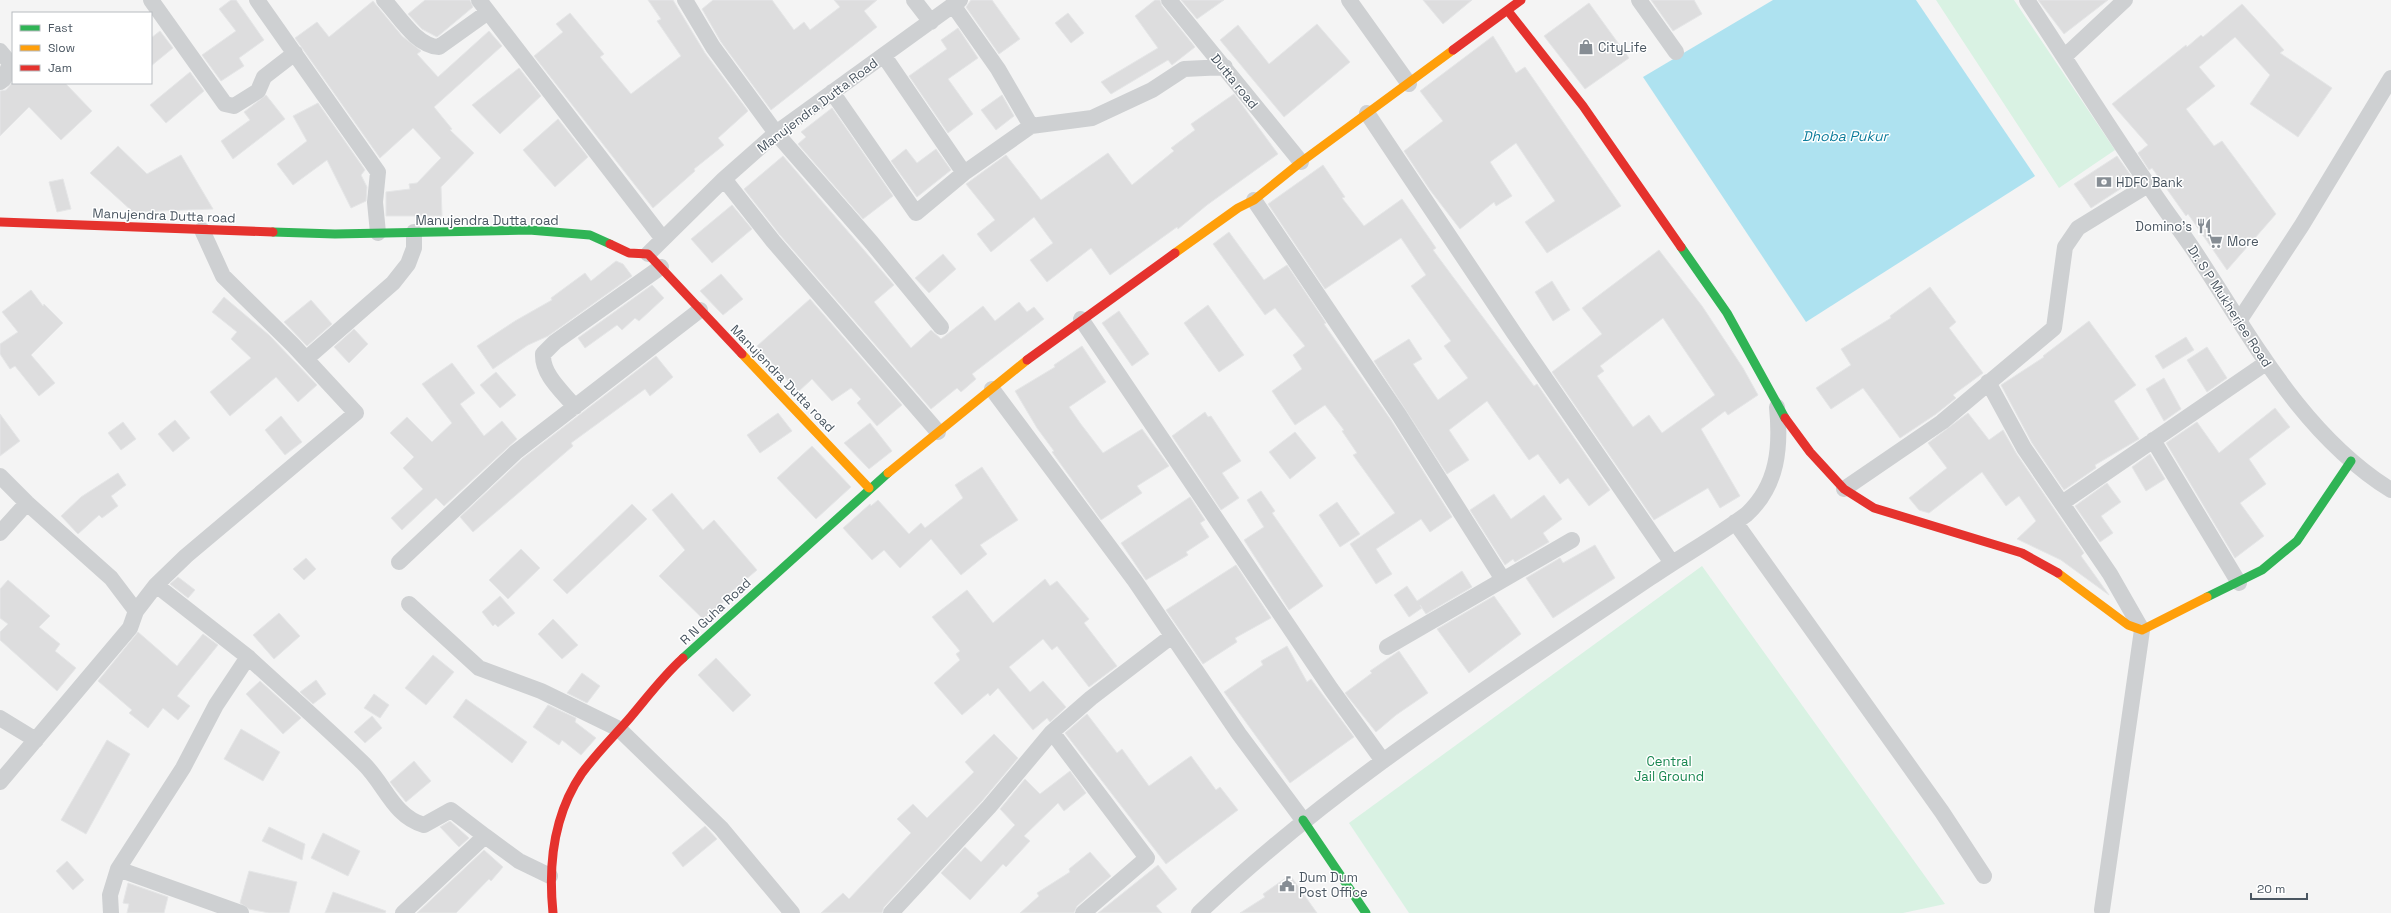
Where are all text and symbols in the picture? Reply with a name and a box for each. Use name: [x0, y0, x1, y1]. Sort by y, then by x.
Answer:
legend: [12, 12, 152, 84]
text: Fast: [48, 20, 73, 36]
shop icon: CityLife: [1577, 38, 1595, 56]
place label: CityLife: [1598, 39, 1647, 56]
text: Slow: [48, 40, 75, 56]
street label: Dutta road: [1207, 50, 1262, 112]
street label: Manujendra Dutta Road: [754, 54, 881, 156]
text: Jam: [48, 60, 72, 76]
water label: Dhoba Pukur: [1802, 127, 1889, 145]
bank icon: HDFC Bank: [2095, 173, 2113, 191]
place label: HDFC Bank: [2116, 174, 2183, 191]
street label: Manujendra Dutta road: [92, 205, 236, 226]
street label: Manujendra Dutta road: [415, 212, 559, 229]
restaurant icon: Domino's: [2195, 217, 2213, 235]
place label: Domino's: [2135, 218, 2192, 235]
supermarket icon: More: [2206, 232, 2224, 250]
place label: More: [2227, 233, 2259, 250]
street label: Dr. S P Mukherjee Road: [2184, 242, 2275, 370]
street label: Manujendra Dutta road: [727, 321, 838, 436]
street label: R N Guha Road: [676, 574, 754, 649]
park label: Central Jail Ground: [1634, 753, 1704, 785]
place label: Dum Dum Post Office: [1299, 869, 1368, 901]
public building icon: Dum Dum Post Office: [1278, 875, 1296, 893]
scale bar: [2251, 875, 2307, 901]
text: 20 m: [2257, 881, 2285, 897]

